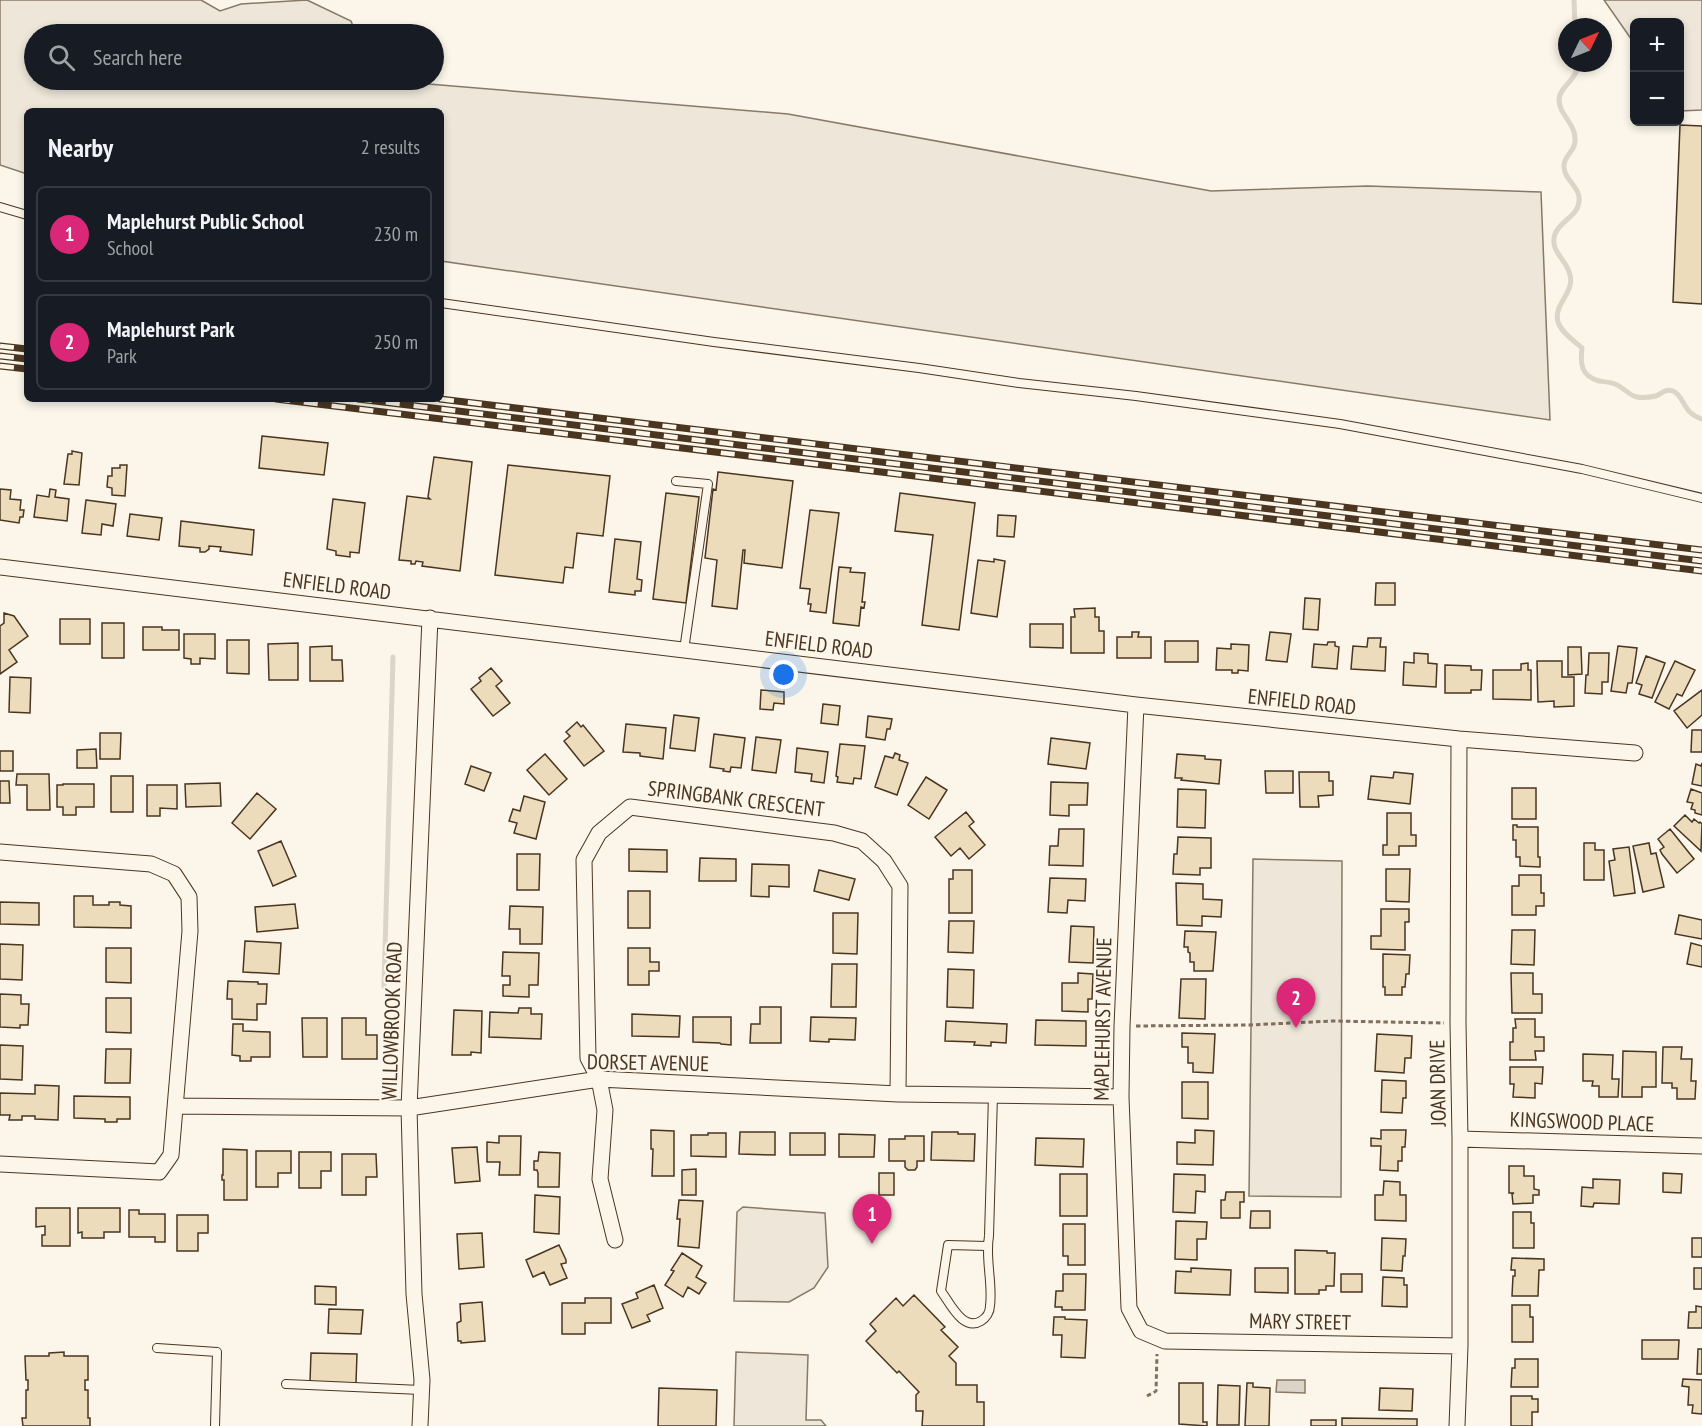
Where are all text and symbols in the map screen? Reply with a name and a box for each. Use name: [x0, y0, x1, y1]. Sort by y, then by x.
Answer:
north arrow: [1558, 18, 1612, 72]
map controls: [1630, 18, 1684, 126]
button: +: [1630, 18, 1684, 72]
search box: [24, 24, 444, 90]
icon: search: [45, 41, 78, 74]
text: Search here: [93, 43, 182, 71]
button: −: [1630, 72, 1684, 126]
text: Nearby: [48, 131, 113, 164]
text: 2 results: [361, 134, 420, 160]
text: Maplehurst Public School: [107, 207, 304, 235]
text: 1: [65, 221, 74, 247]
text: 230 m: [374, 221, 418, 247]
text: School: [107, 235, 153, 261]
text: Maplehurst Park: [107, 315, 235, 343]
text: 2: [65, 329, 74, 355]
text: 250 m: [374, 329, 418, 355]
text: Park: [107, 343, 137, 369]
street label: ENFIELD ROAD: [282, 565, 393, 606]
street label: ENFIELD ROAD: [764, 624, 875, 665]
your location: [769, 660, 798, 689]
street label: ENFIELD ROAD: [1247, 682, 1357, 721]
street label: SPRINGBANK CRESCENT: [646, 774, 826, 823]
street label: MAPLEHURST AVENUE: [1088, 937, 1117, 1101]
street label: WILLOWBROOK ROAD: [375, 941, 408, 1101]
pin: 2: [1276, 978, 1316, 1028]
street label: JOAN DRIVE: [1423, 1039, 1452, 1128]
street label: DORSET AVENUE: [587, 1048, 709, 1077]
street label: KINGSWOOD PLACE: [1509, 1105, 1655, 1138]
pin: 1: [852, 1194, 892, 1244]
street label: MARY STREET: [1249, 1307, 1352, 1336]

